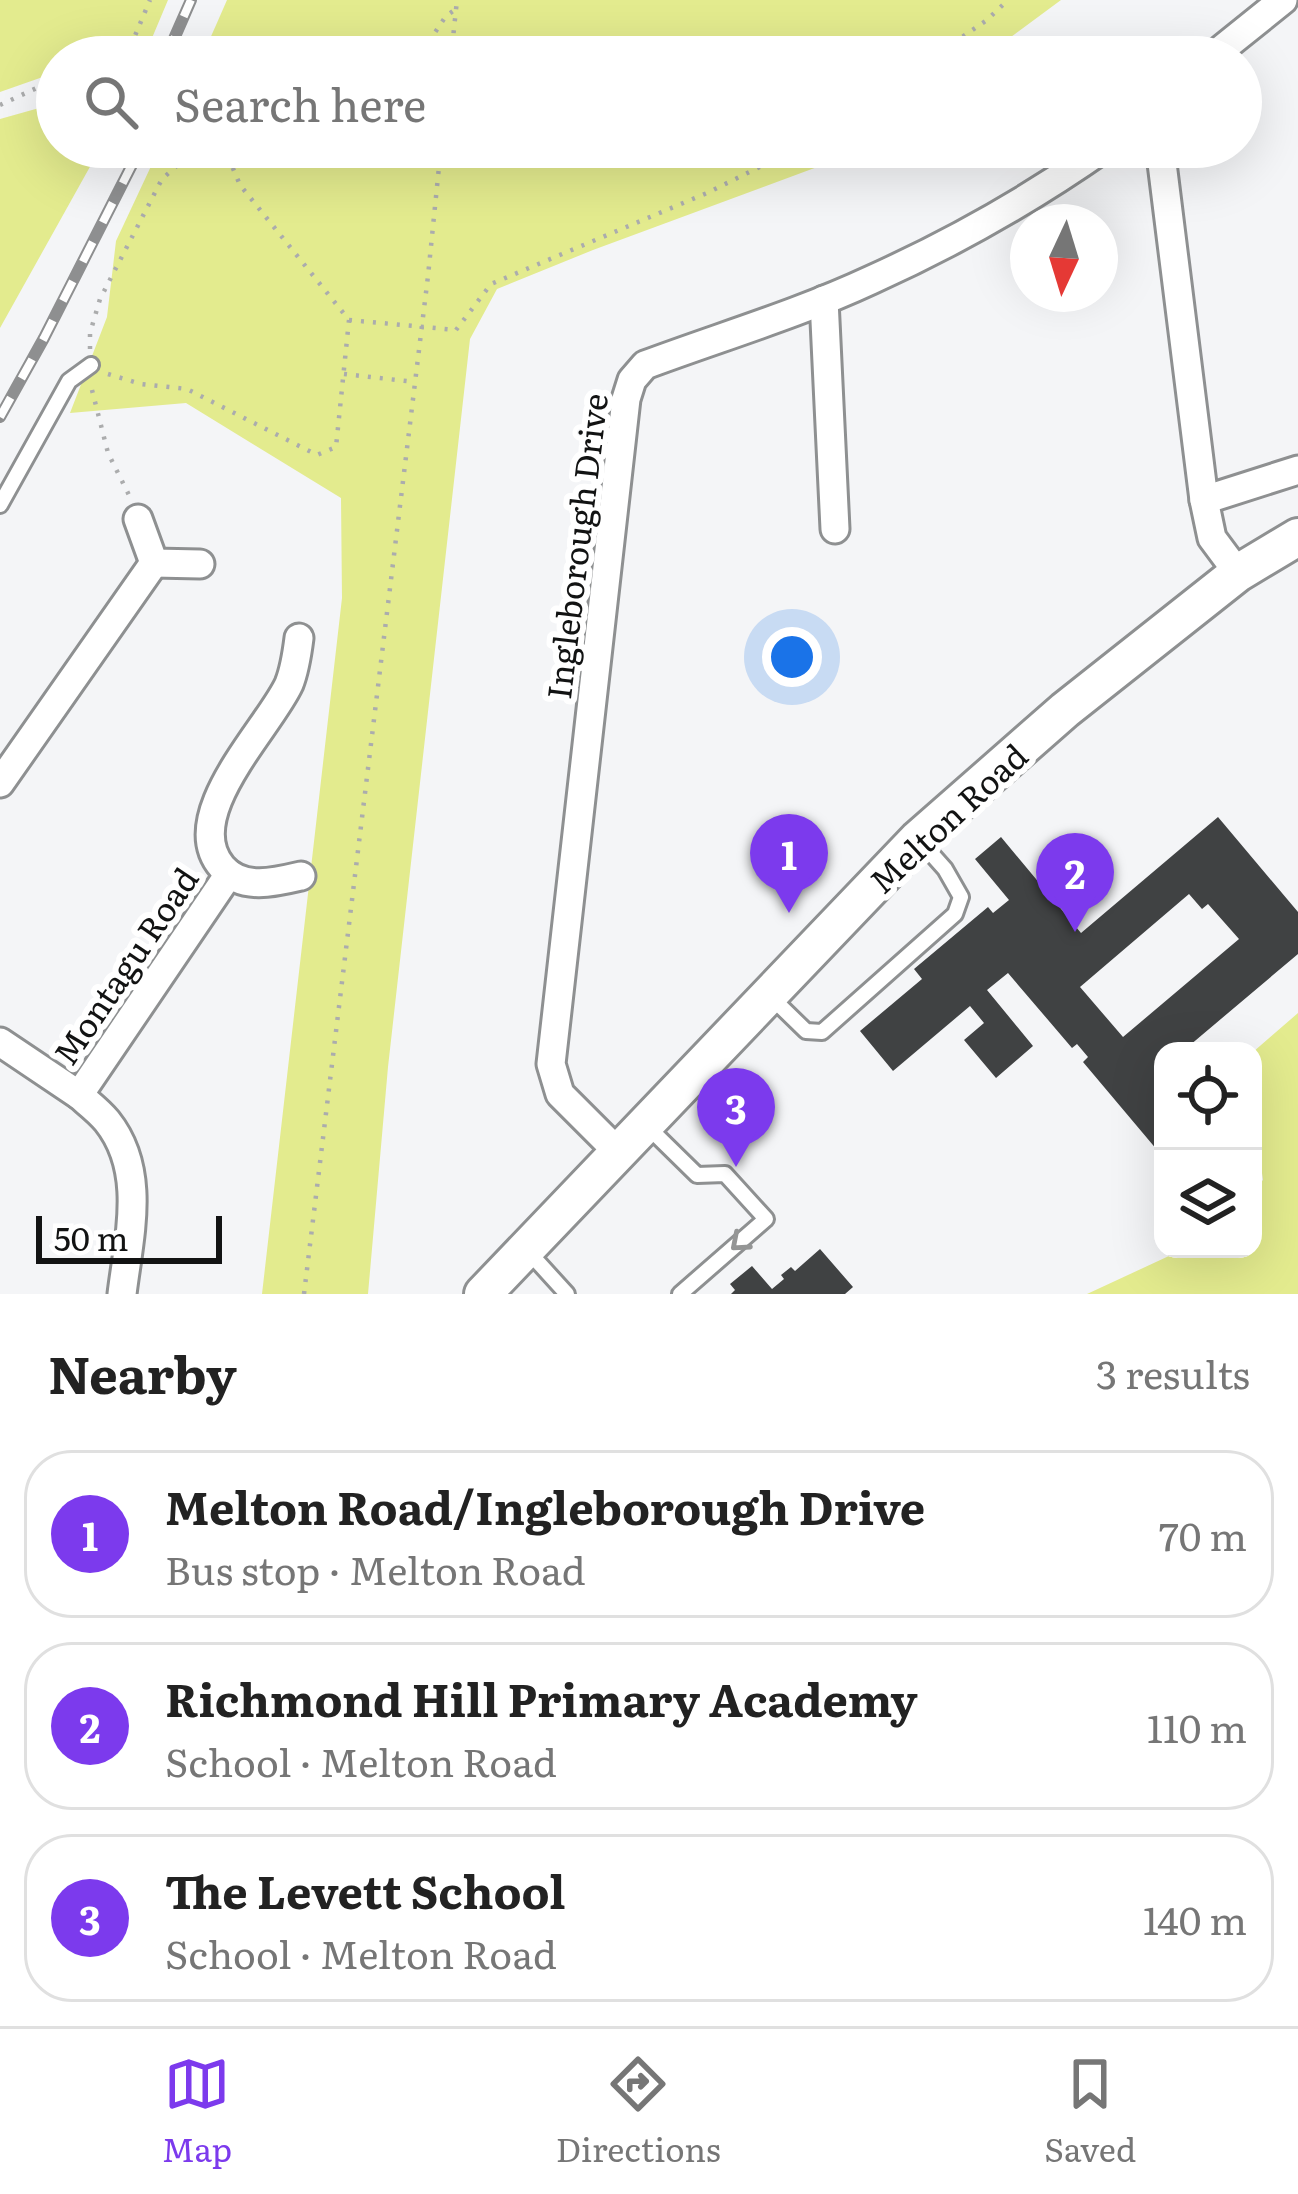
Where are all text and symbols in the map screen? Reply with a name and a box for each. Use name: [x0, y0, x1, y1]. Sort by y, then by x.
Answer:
search box: [36, 36, 1262, 168]
icon: search: [78, 69, 144, 135]
text: Search here: [174, 69, 426, 136]
north arrow: [1010, 204, 1118, 312]
street label: Ingleborough Drive: [532, 390, 618, 702]
your location: [762, 627, 822, 687]
street label: Melton Road: [857, 731, 1037, 903]
pin: 1: [750, 814, 828, 913]
pin: 2: [1036, 833, 1114, 932]
street label: Montagu Road: [40, 856, 208, 1074]
map controls: [1154, 1042, 1262, 1258]
button: locate: [1154, 1042, 1262, 1150]
pin: 3: [697, 1068, 775, 1167]
button: layers: [1154, 1150, 1262, 1258]
scale bar: [36, 1210, 222, 1263]
text: 50 m: [54, 1212, 128, 1261]
one-way arrow: [731, 1229, 753, 1250]
text: Nearby: [48, 1334, 237, 1410]
text: 3 results: [1096, 1343, 1250, 1401]
text: Melton Road/Ingleborough Drive: [165, 1472, 925, 1539]
text: 1: [82, 1505, 98, 1563]
text: 70 m: [1159, 1505, 1247, 1563]
text: Bus stop · Melton Road: [165, 1539, 586, 1597]
text: Richmond Hill Primary Academy: [165, 1664, 918, 1731]
text: 2: [80, 1697, 100, 1755]
text: 110 m: [1147, 1697, 1247, 1755]
text: School · Melton Road: [165, 1731, 557, 1789]
text: The Levett School: [165, 1856, 566, 1923]
text: 3: [79, 1889, 101, 1947]
text: 140 m: [1143, 1889, 1247, 1947]
text: School · Melton Road: [165, 1923, 557, 1981]
tab: Map: [162, 2051, 232, 2172]
tab: Directions: [556, 2051, 721, 2172]
tab: Saved: [1044, 2051, 1136, 2172]

